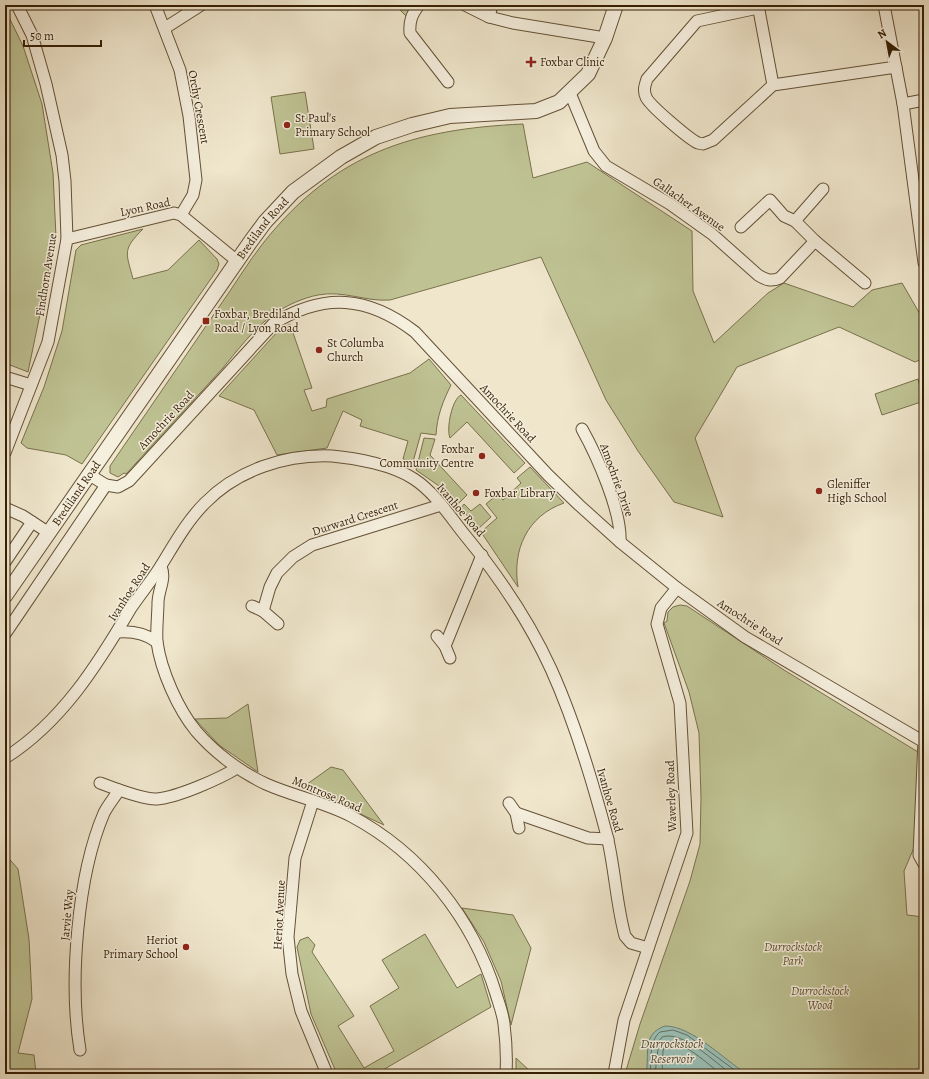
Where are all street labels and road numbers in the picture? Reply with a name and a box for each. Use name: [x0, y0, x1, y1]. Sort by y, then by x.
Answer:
street label: Orchy Crescent: [185, 69, 213, 145]
street label: Gallacher Avenue: [650, 173, 728, 235]
street label: Brediland Road: [233, 193, 293, 263]
street label: Lyon Road: [118, 194, 172, 220]
street label: Findhorn Avenue: [32, 232, 60, 318]
street label: Amochrie Road: [476, 379, 540, 446]
street label: Amochrie Road: [134, 387, 198, 454]
street label: Amochrie Drive: [596, 440, 638, 519]
street label: Brediland Road: [48, 457, 105, 529]
street label: Ivanhoe Road: [433, 480, 489, 541]
street label: Durward Crescent: [310, 497, 400, 539]
street label: Ivanhoe Road: [104, 559, 154, 624]
street label: Amochrie Road: [713, 594, 786, 649]
street label: Waverley Road: [662, 759, 680, 833]
street label: Ivanhoe Road: [593, 766, 627, 835]
street label: Montrose Road: [290, 772, 365, 816]
street label: Heriot Avenue: [269, 880, 289, 950]
street label: Jarvie Way: [57, 888, 77, 941]

